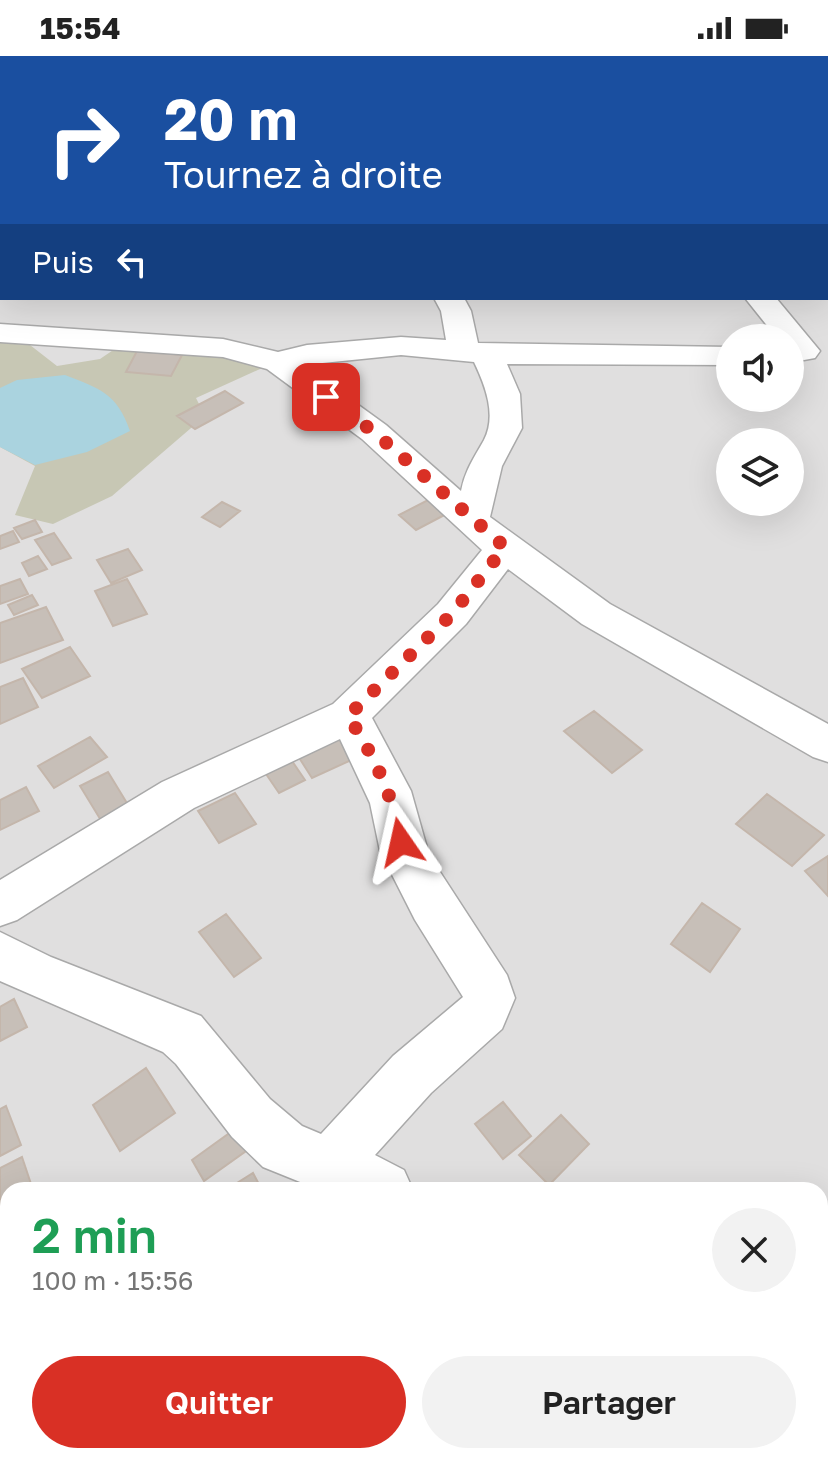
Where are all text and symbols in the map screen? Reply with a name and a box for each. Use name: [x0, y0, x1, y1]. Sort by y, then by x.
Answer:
text: 15:54: [40, 10, 120, 46]
text: 20 m: [164, 85, 298, 152]
icon: right: [32, 88, 136, 192]
text: Tournez à droite: [164, 153, 443, 196]
icon: left: [110, 240, 154, 284]
text: Puis: [32, 244, 94, 280]
map controls: [716, 324, 804, 516]
button: sound: [716, 324, 804, 412]
pin: [292, 363, 360, 431]
icon: arrive: [304, 375, 348, 419]
button: layers: [716, 428, 804, 516]
position arrow: [359, 800, 443, 884]
text: 2 min: [32, 1206, 157, 1264]
button: close: [712, 1208, 796, 1292]
text: 100 m · 15:56: [32, 1265, 193, 1296]
button: Quitter: [32, 1356, 406, 1448]
button: Partager: [422, 1356, 796, 1448]

